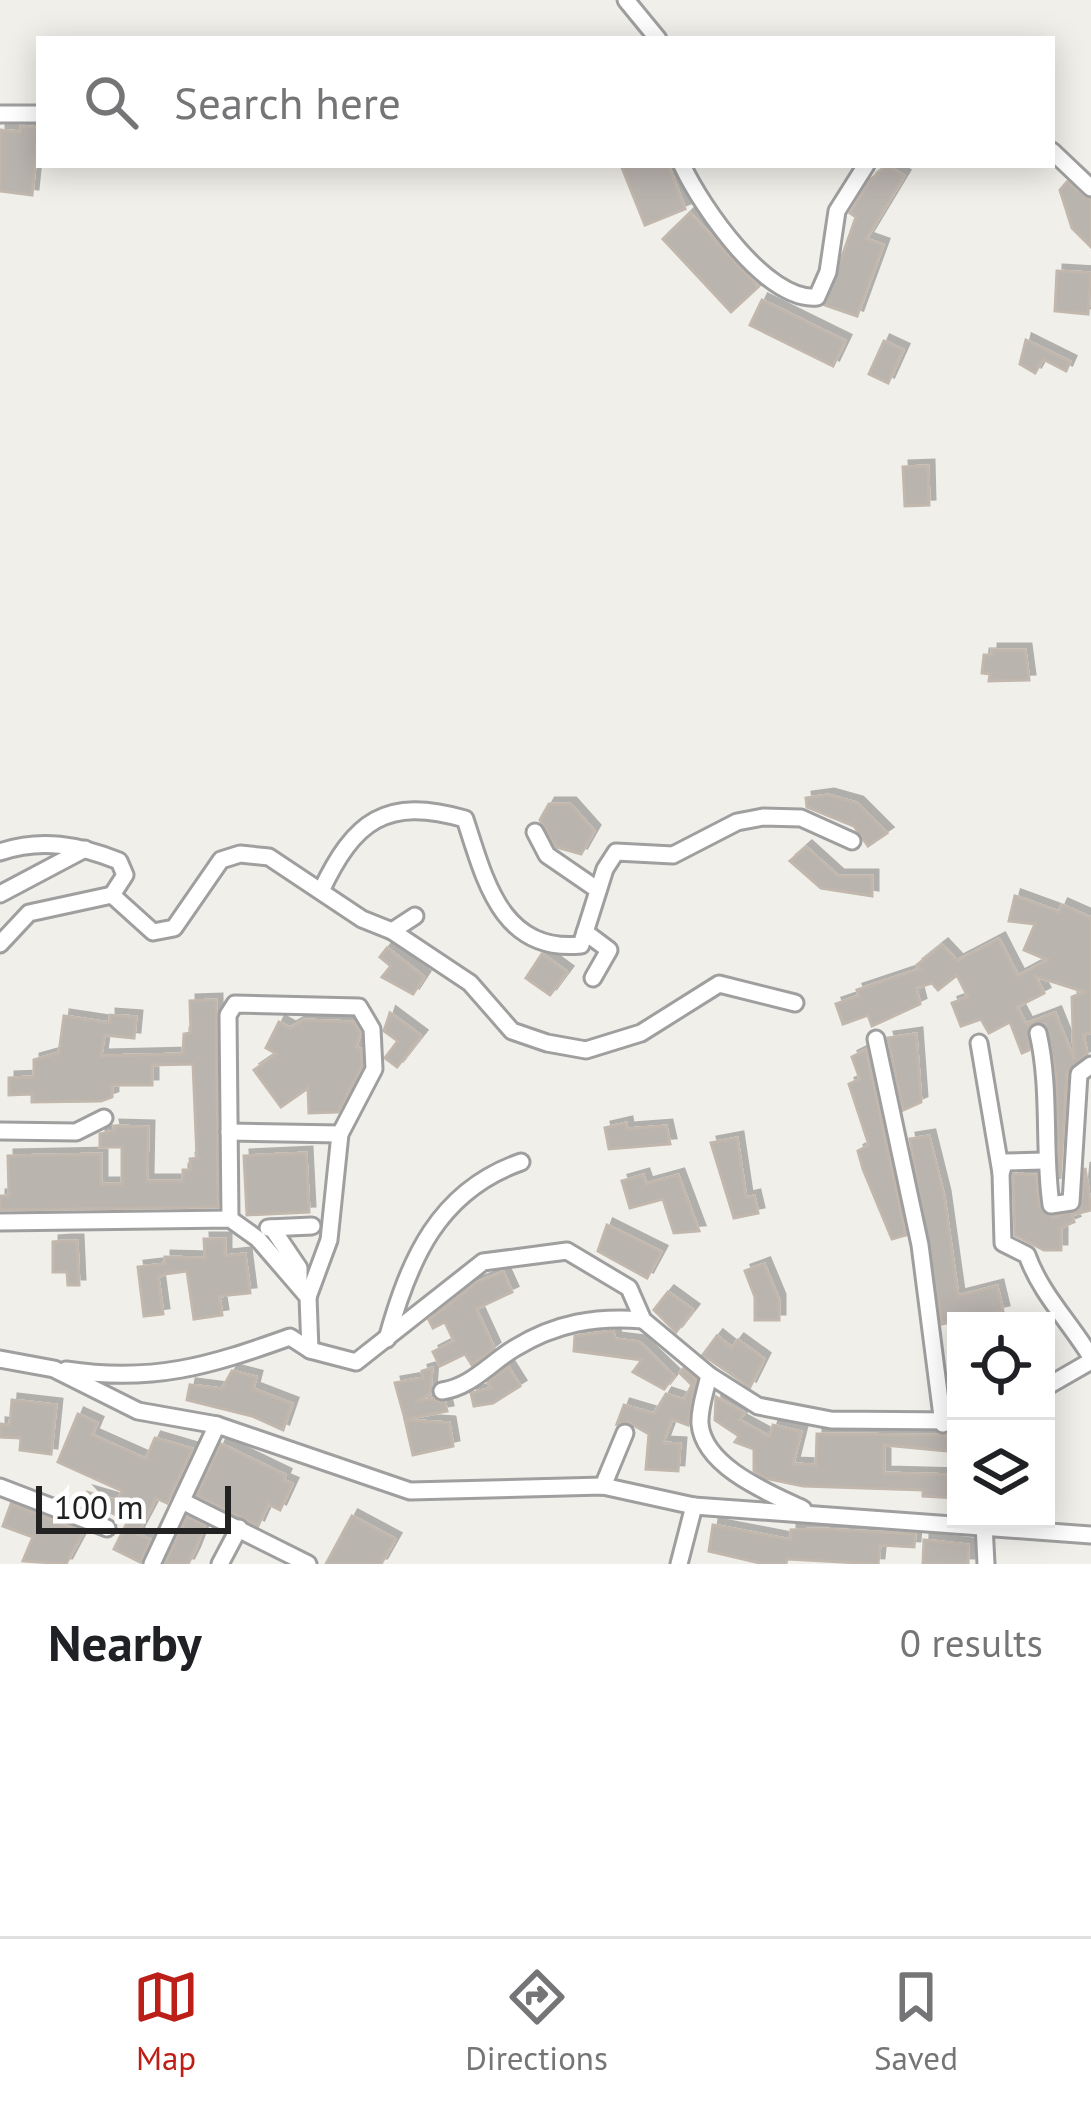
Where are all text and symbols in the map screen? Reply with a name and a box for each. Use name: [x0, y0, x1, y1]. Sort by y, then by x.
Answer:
search box: [36, 36, 1055, 168]
icon: search: [78, 69, 144, 135]
text: Search here: [174, 73, 401, 131]
map controls: [947, 1312, 1055, 1528]
button: locate: [947, 1312, 1055, 1420]
button: layers: [947, 1420, 1055, 1528]
scale bar: [36, 1480, 231, 1533]
text: 100 m: [54, 1485, 144, 1528]
text: Nearby: [48, 1609, 202, 1675]
text: 0 results: [900, 1617, 1043, 1668]
tab: Map: [133, 1964, 199, 2079]
tab: Directions: [465, 1964, 608, 2079]
tab: Saved: [874, 1964, 958, 2079]

